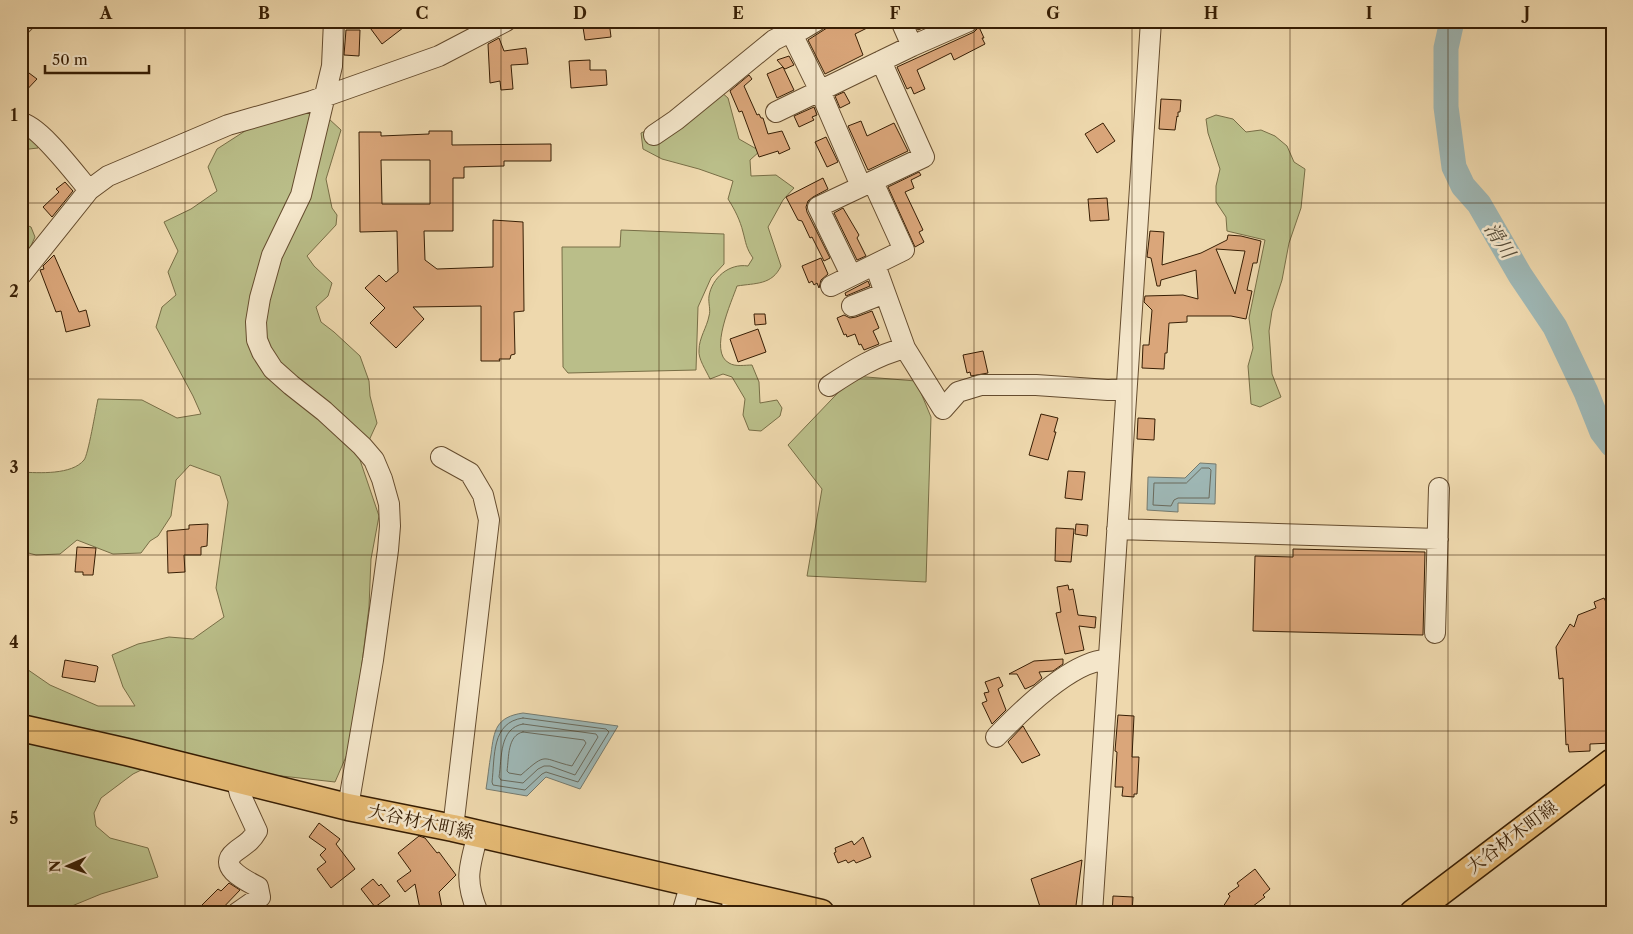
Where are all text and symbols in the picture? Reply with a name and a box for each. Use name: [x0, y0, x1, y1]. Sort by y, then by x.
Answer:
text: A: [99, 3, 113, 23]
text: B: [258, 3, 270, 23]
text: C: [416, 3, 428, 23]
text: D: [573, 3, 587, 23]
text: E: [732, 3, 744, 23]
text: F: [890, 3, 901, 23]
text: G: [1046, 3, 1060, 23]
text: H: [1204, 3, 1218, 23]
text: I: [1366, 3, 1373, 23]
text: J: [1521, 3, 1530, 23]
scale bar: [45, 42, 149, 74]
text: 50 m: [52, 50, 88, 69]
text: 1: [10, 105, 18, 125]
water label: 滑川: [1480, 218, 1521, 264]
text: 2: [9, 281, 19, 301]
text: 3: [9, 457, 19, 477]
text: 4: [9, 632, 19, 652]
street label: 大谷材木町線: [1462, 796, 1562, 878]
street label: 大谷材木町線: [366, 800, 476, 844]
text: 5: [10, 808, 19, 828]
north arrow: [42, 842, 92, 892]
text: N: [46, 860, 64, 873]

